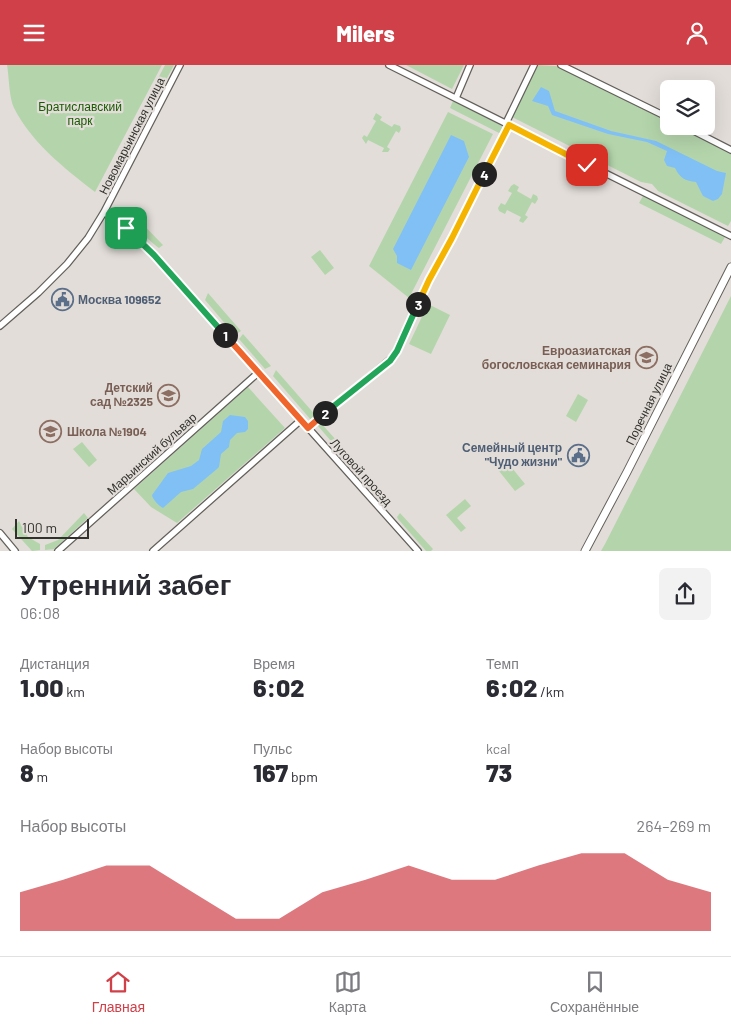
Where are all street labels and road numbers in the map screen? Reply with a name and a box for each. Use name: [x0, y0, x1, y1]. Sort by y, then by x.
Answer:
street label: Новомарьинская улица: [95, 74, 168, 197]
street label: Поречная улица: [622, 360, 675, 447]
street label: Марьинский бульвар: [104, 409, 200, 498]
street label: Луговой проезд: [327, 435, 395, 508]

